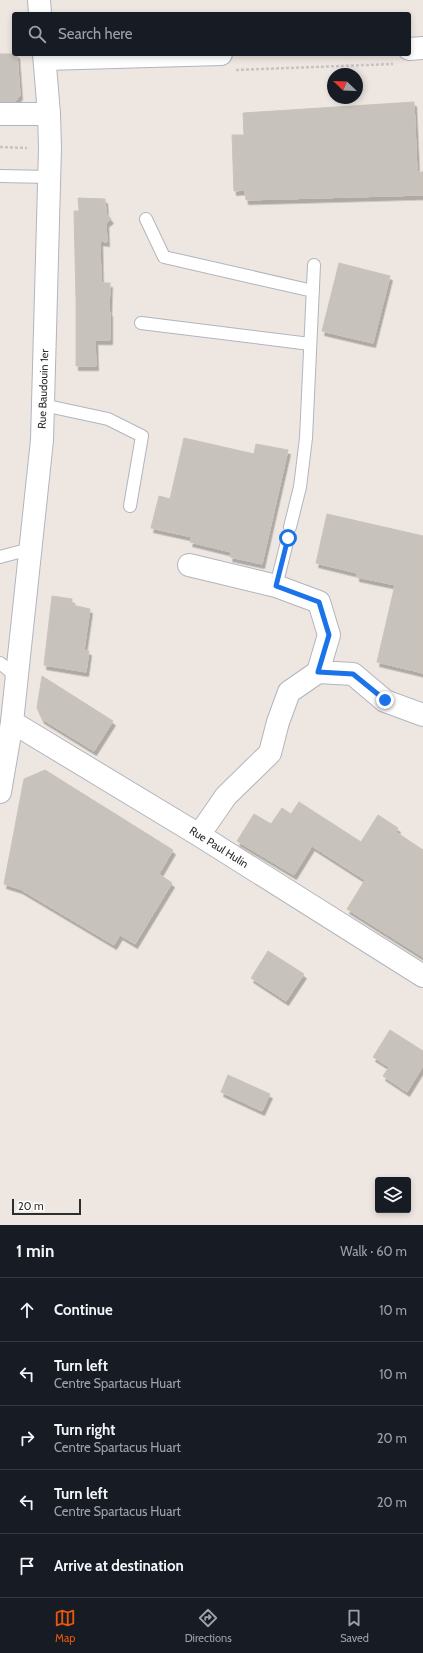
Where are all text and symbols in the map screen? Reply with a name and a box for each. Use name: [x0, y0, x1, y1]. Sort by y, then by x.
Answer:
search box: [12, 12, 411, 56]
icon: search: [26, 23, 48, 45]
text: Search here: [58, 25, 133, 43]
north arrow: [327, 68, 363, 104]
street label: Rue Baudouin 1er: [35, 348, 51, 429]
route start: [279, 529, 297, 547]
route end: [376, 691, 394, 709]
street label: Rue Paul Hulin: [187, 823, 251, 871]
map controls: [375, 1177, 411, 1213]
button: layers: [375, 1177, 411, 1213]
scale bar: [12, 1197, 81, 1216]
text: 20 m: [18, 1199, 44, 1213]
text: 1 min: [16, 1241, 54, 1261]
text: Walk · 60 m: [340, 1243, 407, 1259]
icon: ahead: [16, 1299, 38, 1321]
text: Continue: [54, 1301, 113, 1319]
text: 10 m: [379, 1302, 407, 1318]
text: Turn left: [54, 1357, 108, 1375]
icon: left: [16, 1363, 38, 1385]
text: 10 m: [379, 1366, 407, 1382]
text: Centre Spartacus Huart: [54, 1375, 181, 1391]
text: Turn right: [54, 1421, 115, 1439]
icon: right: [16, 1427, 38, 1449]
text: 20 m: [377, 1430, 407, 1446]
text: Centre Spartacus Huart: [54, 1439, 181, 1455]
text: Turn left: [54, 1485, 108, 1503]
icon: left: [16, 1491, 38, 1513]
text: 20 m: [377, 1494, 407, 1510]
text: Centre Spartacus Huart: [54, 1503, 181, 1519]
icon: arrive: [16, 1555, 38, 1577]
text: Arrive at destination: [54, 1557, 184, 1575]
tab: Map: [54, 1607, 76, 1645]
tab: Directions: [185, 1607, 232, 1645]
tab: Saved: [340, 1607, 369, 1645]

